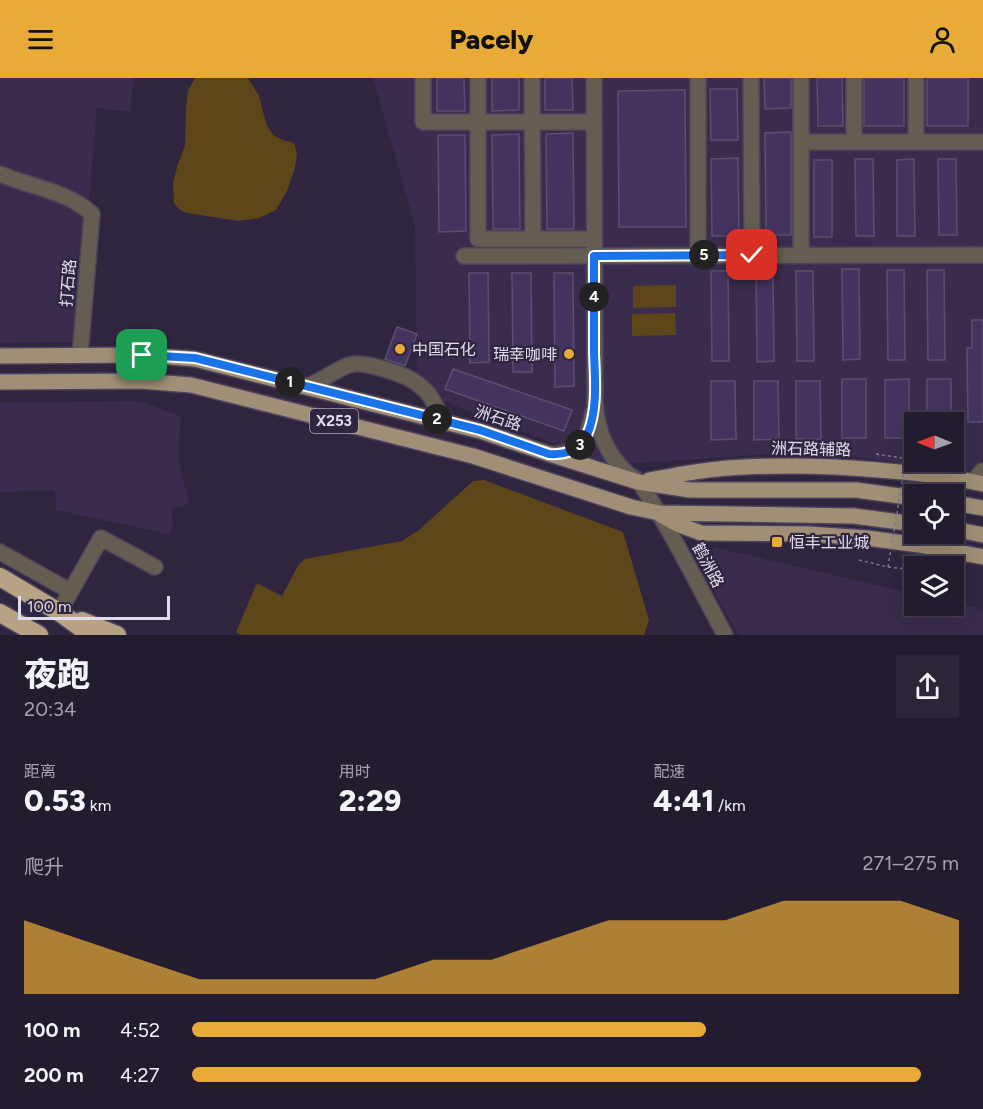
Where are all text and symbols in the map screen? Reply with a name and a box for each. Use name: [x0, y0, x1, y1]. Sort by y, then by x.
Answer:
icon: menu: [24, 23, 57, 56]
text: Pacely: [450, 23, 533, 56]
icon: person: [926, 23, 959, 56]
pin: [726, 229, 777, 280]
icon: check: [735, 238, 768, 271]
pin: 5: [689, 240, 719, 270]
text: 5: [699, 245, 709, 264]
street label: 打石路: [56, 258, 80, 308]
pin: 4: [579, 282, 609, 312]
text: 4: [589, 287, 599, 306]
pin: [116, 329, 167, 380]
icon: arrive: [125, 338, 158, 371]
place label: 中国石化: [412, 340, 476, 359]
marker: 中国石化: [393, 342, 407, 356]
place label: 瑞幸咖啡: [493, 345, 557, 364]
marker: 瑞幸咖啡: [562, 347, 576, 361]
pin: 1: [275, 367, 305, 397]
text: 1: [287, 372, 293, 391]
street label: 洲石路: [472, 402, 524, 434]
pin: 2: [422, 404, 452, 434]
road number: X253: [310, 409, 358, 433]
text: 2: [432, 409, 442, 428]
north arrow: [904, 412, 964, 472]
map controls: [904, 412, 964, 616]
pin: 3: [565, 430, 595, 460]
text: 3: [576, 435, 584, 454]
street label: 洲石路辅路: [771, 439, 851, 459]
button: locate: [904, 484, 964, 544]
place label: 恒丰工业城: [789, 533, 869, 552]
marker: 恒丰工业城: [770, 535, 784, 549]
street label: 鹤洲路: [688, 539, 728, 591]
button: layers: [904, 556, 964, 616]
scale bar: [18, 593, 170, 620]
text: 100 m: [27, 597, 72, 616]
text: 夜跑: [24, 655, 90, 694]
button: share: [896, 655, 959, 718]
text: 20:34: [24, 697, 76, 721]
text: 距离: [24, 762, 56, 781]
text: 用时: [339, 762, 371, 781]
text: 配速: [653, 762, 685, 781]
text: 0.53: [24, 782, 86, 819]
text: 2:29: [339, 782, 401, 819]
text: 4:41: [653, 782, 714, 819]
text: km: [86, 796, 111, 815]
text: /km: [714, 796, 746, 815]
text: 271–275 m: [862, 851, 959, 875]
text: 爬升: [24, 855, 64, 879]
text: 100 m: [24, 1018, 81, 1042]
text: 4:52: [120, 1018, 160, 1042]
text: 200 m: [24, 1063, 84, 1087]
text: 4:27: [120, 1063, 159, 1087]

